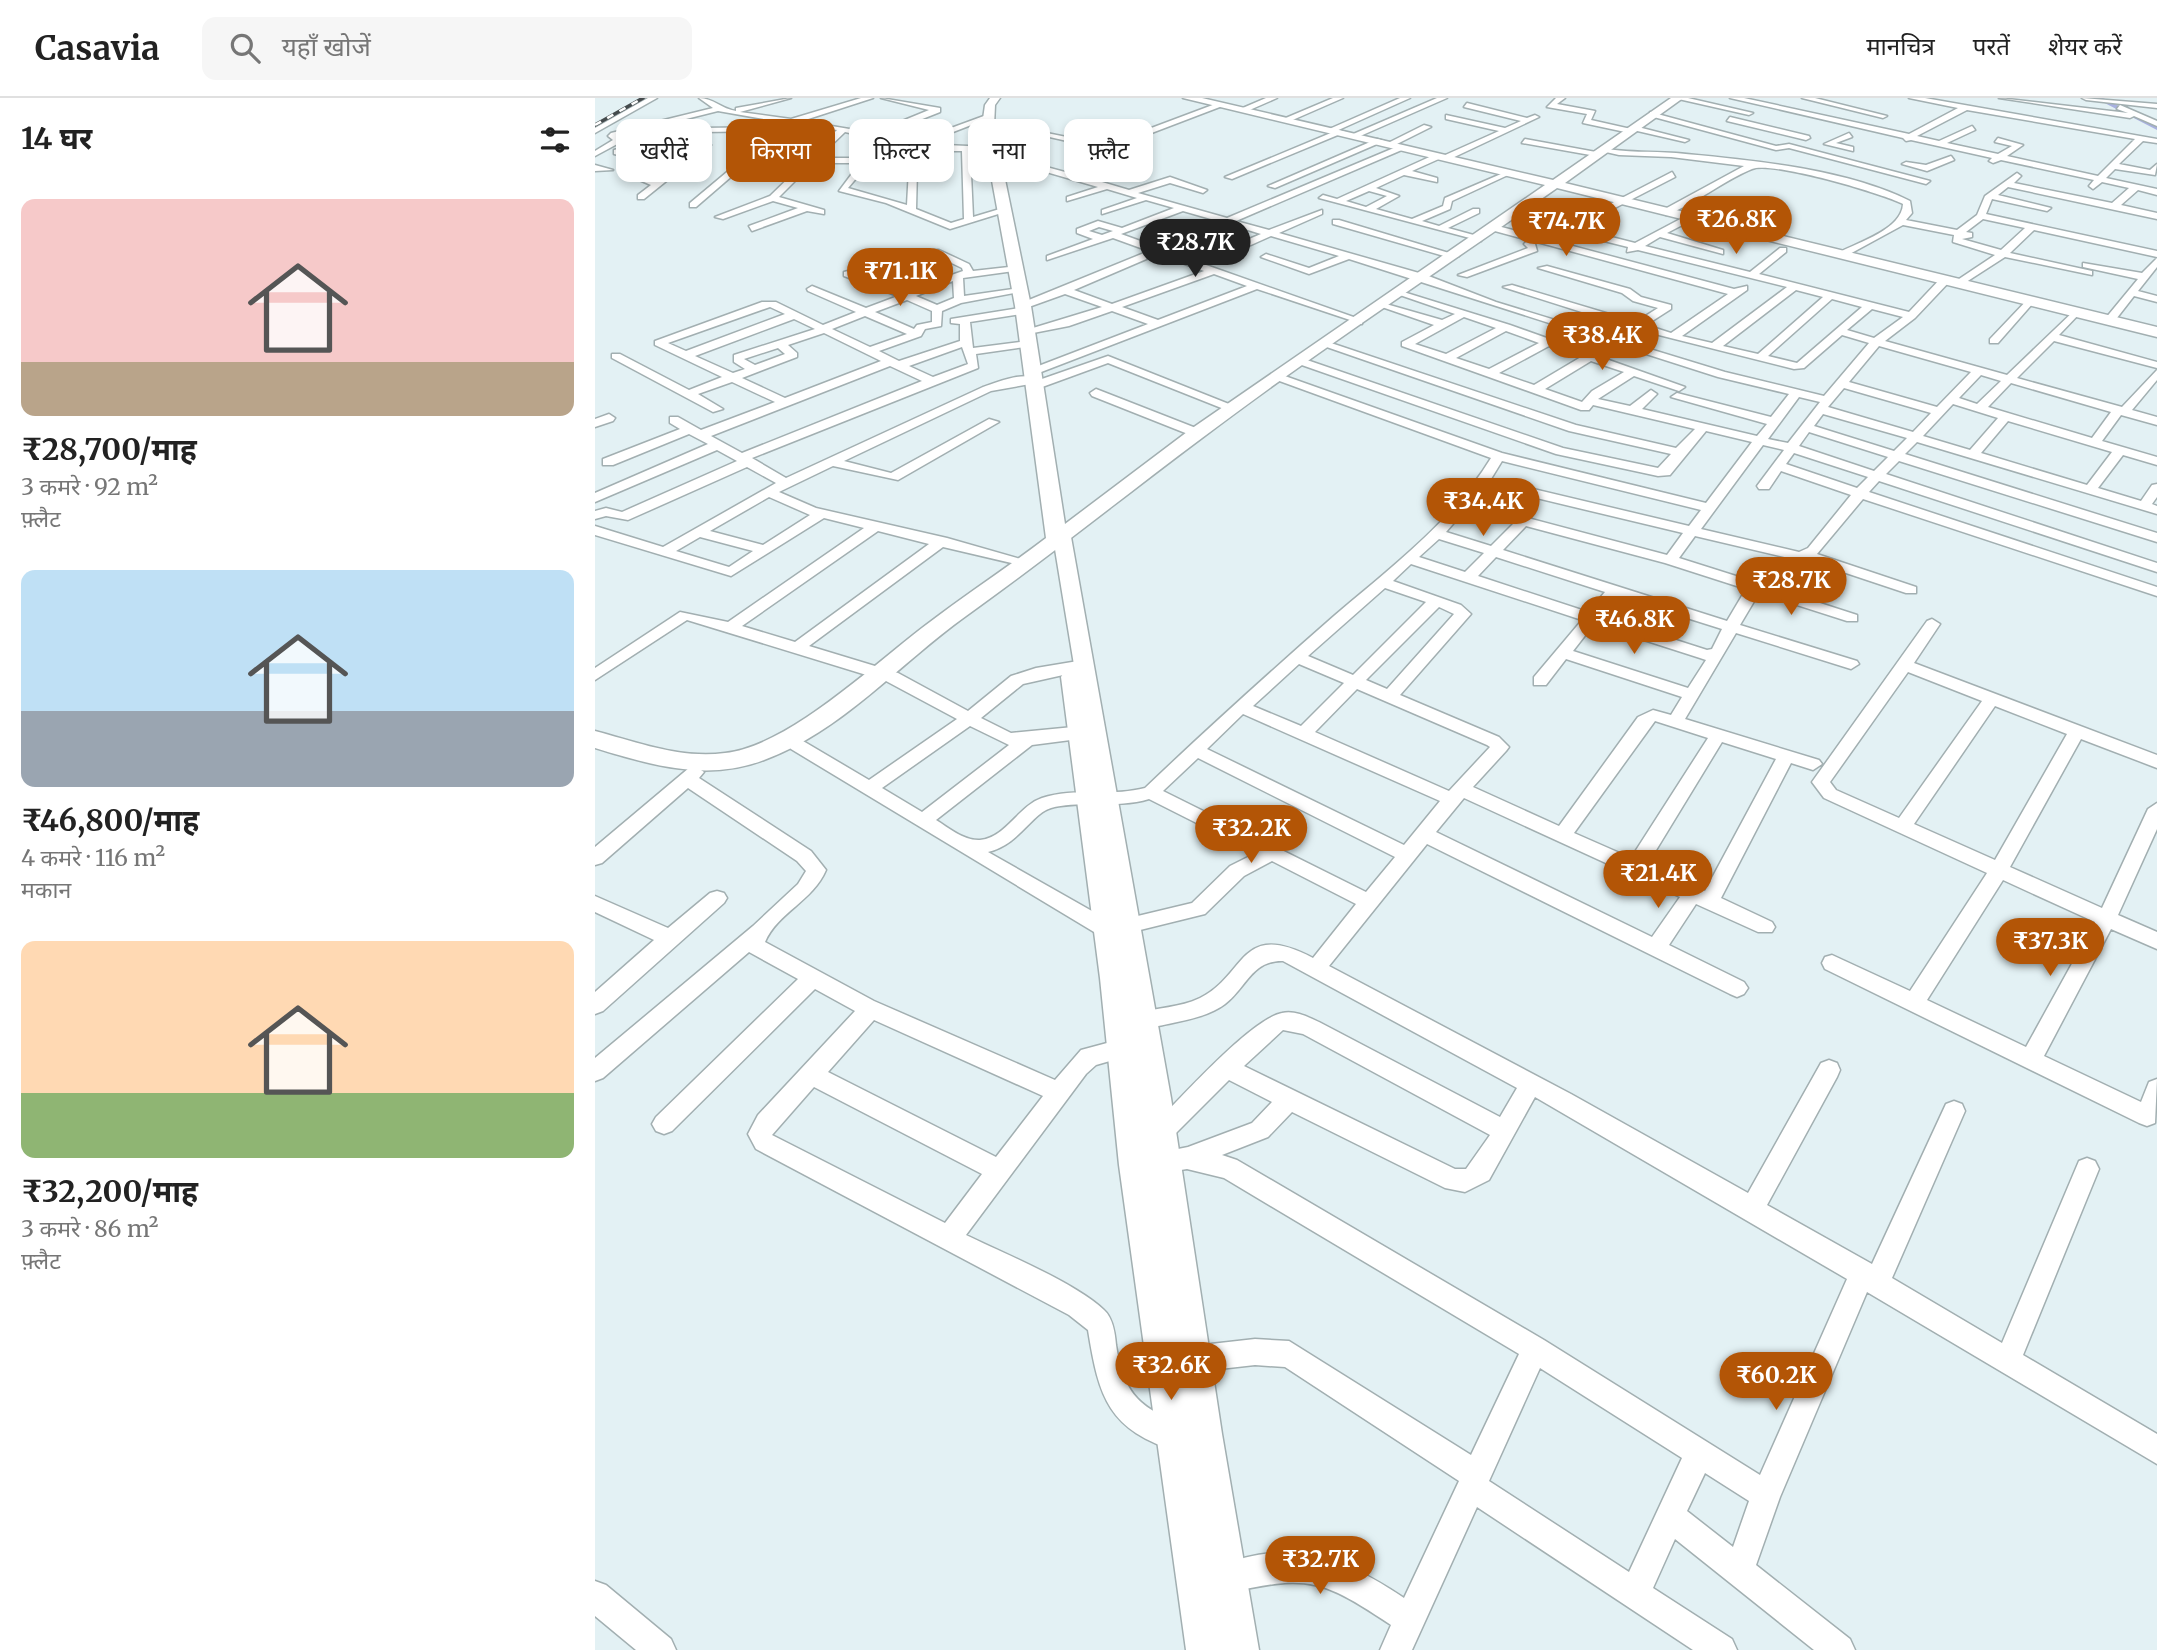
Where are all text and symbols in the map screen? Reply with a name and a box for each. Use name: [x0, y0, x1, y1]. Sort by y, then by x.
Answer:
search box: [202, 17, 692, 80]
text: Casavia: [35, 28, 160, 69]
icon: search: [226, 29, 264, 67]
text: यहाँ खोजें: [282, 30, 371, 63]
text: मानचित्र: [1866, 31, 1935, 62]
text: परतें: [1973, 31, 2010, 62]
text: शेयर करें: [2048, 31, 2122, 62]
text: 14 घर: [21, 119, 92, 157]
chip: खरीदें: [616, 119, 712, 182]
chip: किराया: [726, 119, 835, 182]
chip: फ़िल्टर: [849, 119, 954, 182]
chip: नया: [968, 119, 1050, 182]
chip: फ़्लैट: [1064, 119, 1153, 182]
icon: filters: [536, 121, 574, 159]
pin: ₹26.8K: [1679, 197, 1793, 256]
pin: ₹74.7K: [1509, 198, 1623, 258]
text: ₹26.8K: [1696, 204, 1776, 233]
text: ₹74.7K: [1527, 206, 1605, 235]
pin: ₹28.7K: [1138, 220, 1252, 279]
text: ₹28.7K: [1156, 227, 1234, 256]
icon: home: [235, 245, 361, 371]
pin: ₹71.1K: [843, 248, 957, 308]
text: ₹71.1K: [863, 256, 937, 285]
pin: ₹38.4K: [1545, 313, 1659, 372]
text: ₹38.4K: [1562, 320, 1642, 349]
text: ₹28,700/माह: [21, 430, 197, 468]
text: 3 कमरे · 92 m²: [21, 472, 158, 501]
pin: ₹34.4K: [1426, 478, 1540, 538]
text: ₹34.4K: [1443, 486, 1523, 515]
text: फ़्लैट: [21, 504, 61, 533]
pin: ₹28.7K: [1734, 558, 1848, 617]
text: ₹28.7K: [1752, 565, 1830, 594]
pin: ₹46.8K: [1577, 596, 1691, 656]
text: ₹46.8K: [1594, 604, 1674, 633]
icon: home: [235, 616, 361, 742]
text: ₹46,800/माह: [21, 801, 199, 839]
pin: ₹32.2K: [1194, 806, 1308, 865]
text: ₹32.2K: [1211, 813, 1291, 842]
text: 4 कमरे · 116 m²: [21, 843, 165, 872]
pin: ₹21.4K: [1601, 850, 1715, 910]
text: ₹21.4K: [1619, 858, 1697, 887]
text: मकान: [21, 875, 71, 904]
pin: ₹37.3K: [1993, 918, 2107, 978]
text: ₹37.3K: [2012, 926, 2088, 955]
icon: home: [235, 987, 361, 1113]
text: ₹32,200/माह: [21, 1172, 198, 1210]
text: 3 कमरे · 86 m²: [21, 1214, 159, 1243]
text: फ़्लैट: [21, 1246, 61, 1275]
pin: ₹32.6K: [1114, 1342, 1228, 1402]
text: ₹32.6K: [1131, 1350, 1211, 1379]
pin: ₹60.2K: [1719, 1352, 1833, 1412]
text: ₹60.2K: [1736, 1360, 1816, 1389]
pin: ₹32.7K: [1263, 1536, 1377, 1596]
text: ₹32.7K: [1281, 1544, 1359, 1573]

